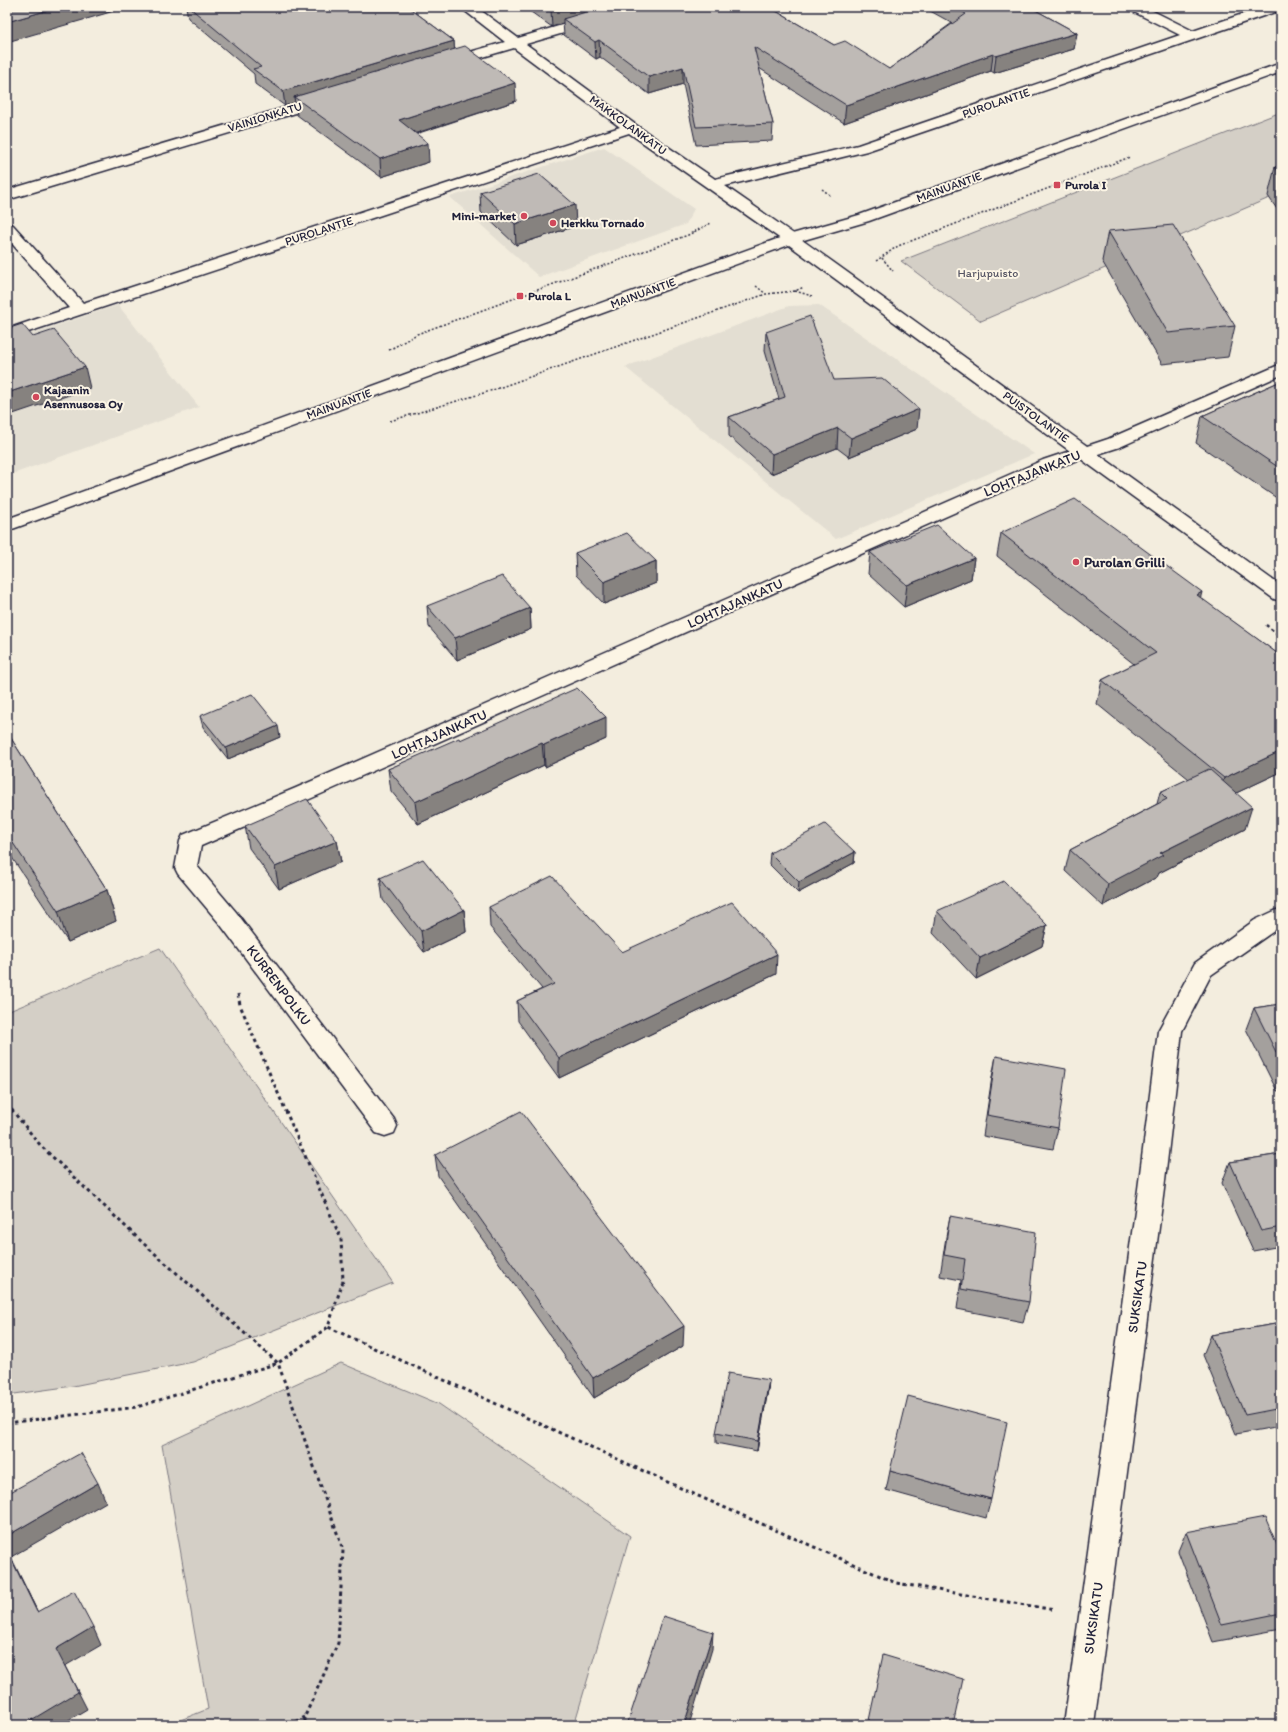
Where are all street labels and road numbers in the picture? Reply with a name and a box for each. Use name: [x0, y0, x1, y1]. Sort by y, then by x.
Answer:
street label: PUROLANTIE: [960, 85, 1032, 121]
street label: MAKKOLANKATU: [587, 92, 669, 158]
street label: VAINIONKATU: [226, 99, 304, 135]
street label: MAINUANTIE: [914, 169, 984, 205]
street label: PUROLANTIE: [283, 213, 355, 249]
street label: MAINUANTIE: [608, 275, 678, 311]
street label: MAINUANTIE: [304, 386, 374, 422]
street label: PUISTOLANTIE: [1000, 388, 1072, 446]
street label: LOHTAJANKATU: [981, 446, 1083, 501]
street label: LOHTAJANKATU: [685, 575, 786, 632]
street label: LOHTAJANKATU: [389, 706, 490, 763]
street label: KURRENPOLKU: [243, 942, 314, 1029]
street label: SUKSIKATU: [1124, 1260, 1151, 1334]
street label: SUKSIKATU: [1080, 1581, 1107, 1655]

